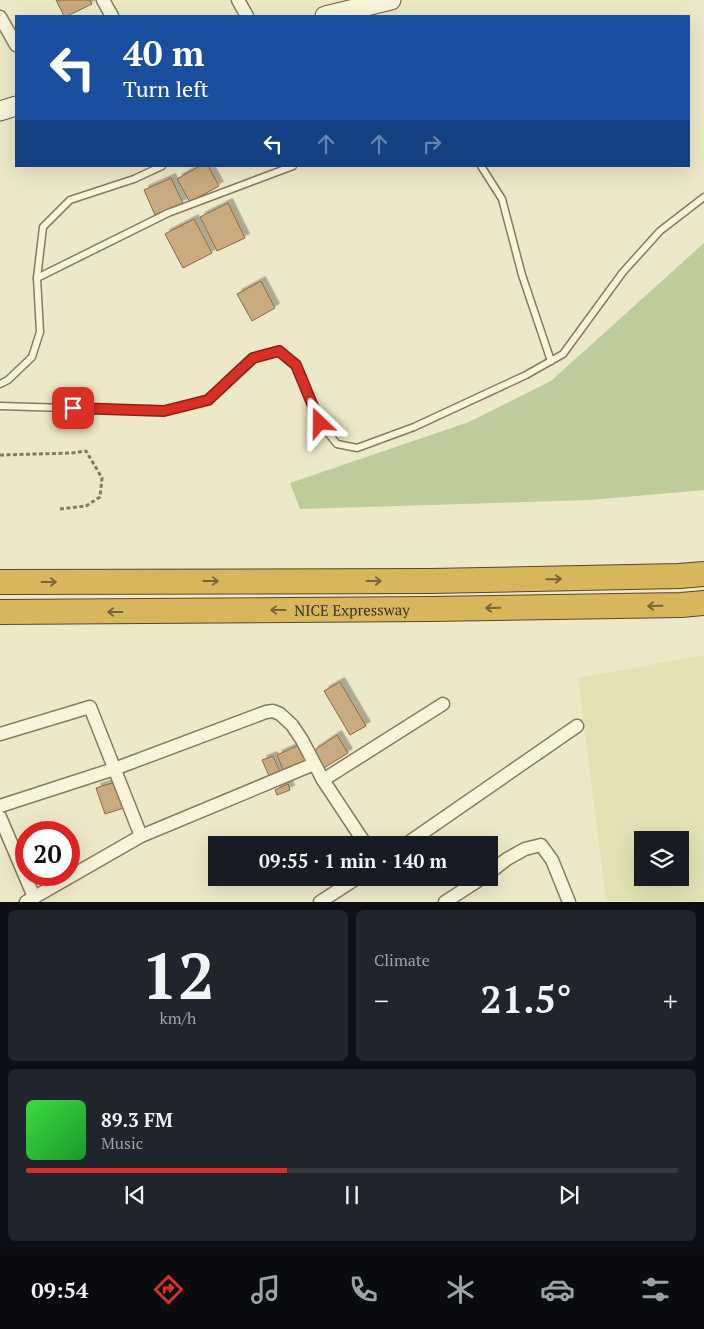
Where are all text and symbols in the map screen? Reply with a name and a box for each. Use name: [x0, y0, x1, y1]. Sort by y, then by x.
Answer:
text: 40 m: [123, 30, 204, 76]
icon: left: [40, 35, 105, 100]
text: Turn left: [123, 74, 209, 103]
icon: left: [259, 130, 287, 158]
icon: ahead: [312, 130, 340, 158]
icon: ahead: [365, 130, 393, 158]
icon: right: [418, 130, 446, 158]
pin: [52, 387, 94, 429]
icon: arrive: [59, 394, 87, 422]
position arrow: [293, 396, 345, 448]
one-way arrow: [545, 574, 561, 583]
one-way arrow: [202, 576, 219, 586]
one-way arrow: [365, 576, 381, 586]
one-way arrow: [40, 577, 56, 587]
street label: NICE Expressway: [294, 599, 410, 620]
one-way arrow: [648, 601, 664, 610]
one-way arrow: [485, 603, 502, 613]
one-way arrow: [270, 605, 286, 615]
one-way arrow: [108, 607, 124, 616]
speed limit sign: 20: [15, 821, 80, 886]
map controls: [634, 831, 689, 886]
button: layers: [634, 831, 689, 886]
text: 09:55 · 1 min · 140 m: [259, 848, 447, 873]
text: 12: [141, 931, 215, 1018]
text: Climate: [374, 949, 430, 971]
text: 21.5°: [480, 974, 572, 1024]
text: −: [374, 982, 389, 1019]
text: +: [663, 982, 678, 1019]
text: km/h: [160, 1007, 196, 1029]
text: 89.3 FM: [101, 1107, 173, 1132]
text: Music: [101, 1132, 143, 1154]
icon: previous: [121, 1181, 149, 1209]
icon: pause: [338, 1181, 366, 1209]
icon: next: [555, 1181, 583, 1209]
icon: directions: [151, 1272, 186, 1307]
icon: music: [248, 1272, 283, 1307]
icon: phone: [346, 1272, 381, 1307]
icon: climate: [443, 1272, 478, 1307]
icon: car: [540, 1272, 575, 1307]
icon: filters: [638, 1272, 673, 1307]
text: 09:54: [31, 1275, 88, 1304]

